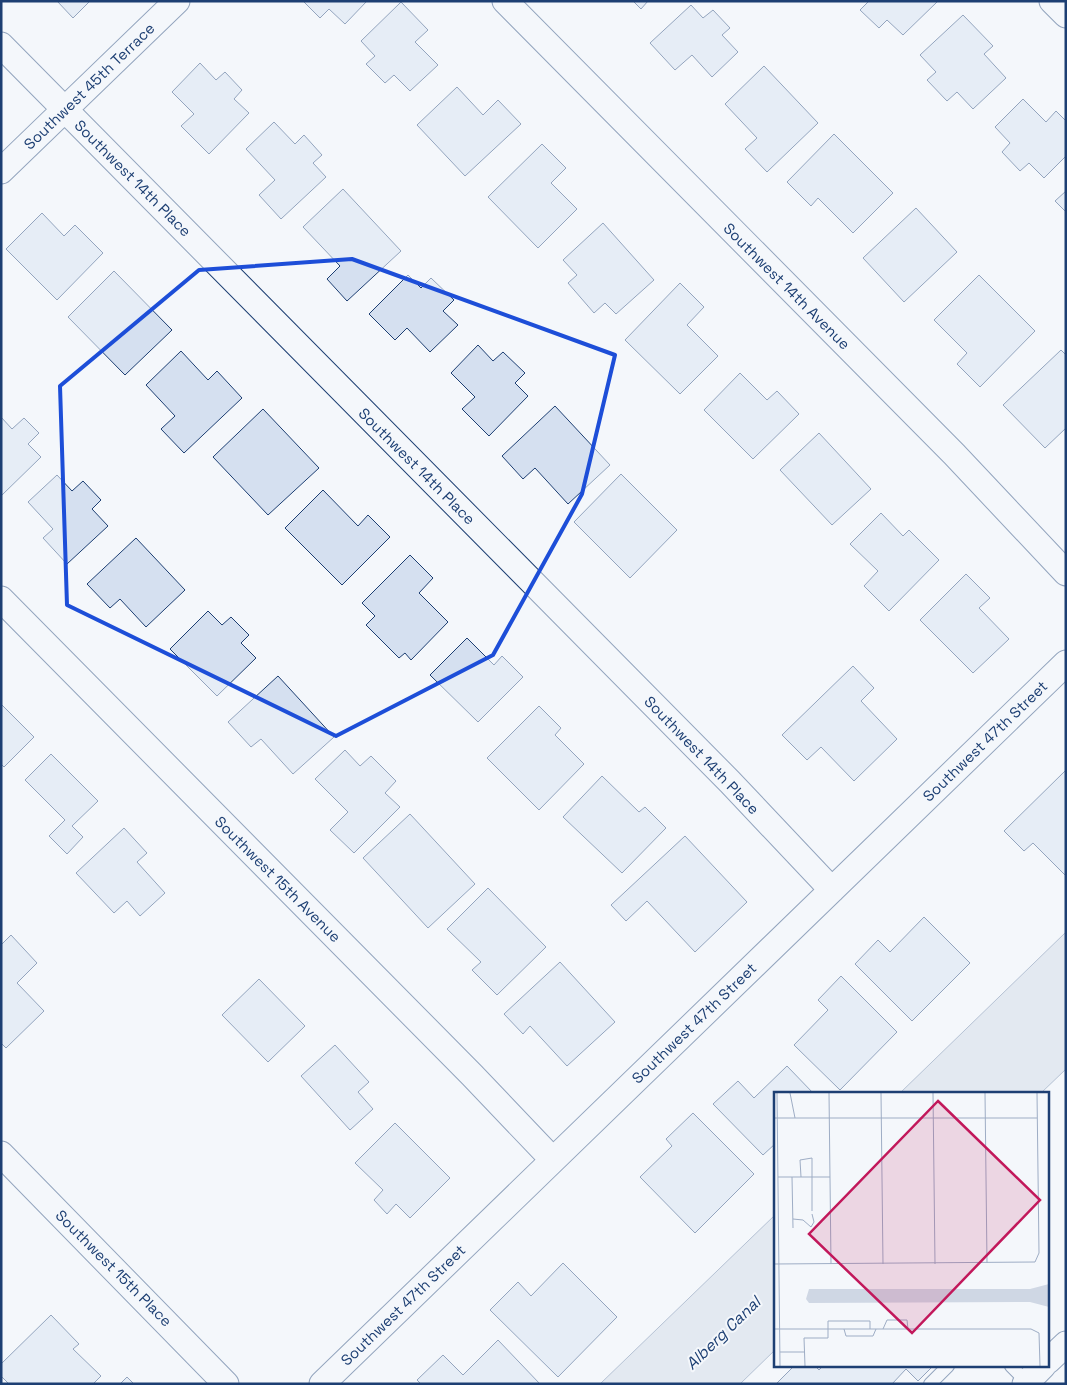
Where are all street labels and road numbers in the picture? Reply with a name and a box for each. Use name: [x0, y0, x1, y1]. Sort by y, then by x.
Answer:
street label: Southwest 45th Terrace: [20, 19, 158, 153]
street label: Southwest 14th Place: [71, 116, 195, 240]
street label: Southwest 14th Avenue: [720, 219, 854, 353]
street label: Southwest 14th Place: [355, 404, 479, 528]
street label: Southwest 47th Street: [919, 676, 1051, 806]
street label: Southwest 14th Place: [640, 692, 764, 818]
street label: Southwest 15th Avenue: [211, 812, 345, 946]
street label: Southwest 47th Street: [628, 958, 760, 1088]
street label: Southwest 15th Place: [52, 1206, 176, 1330]
street label: Southwest 47th Street: [337, 1240, 469, 1370]

